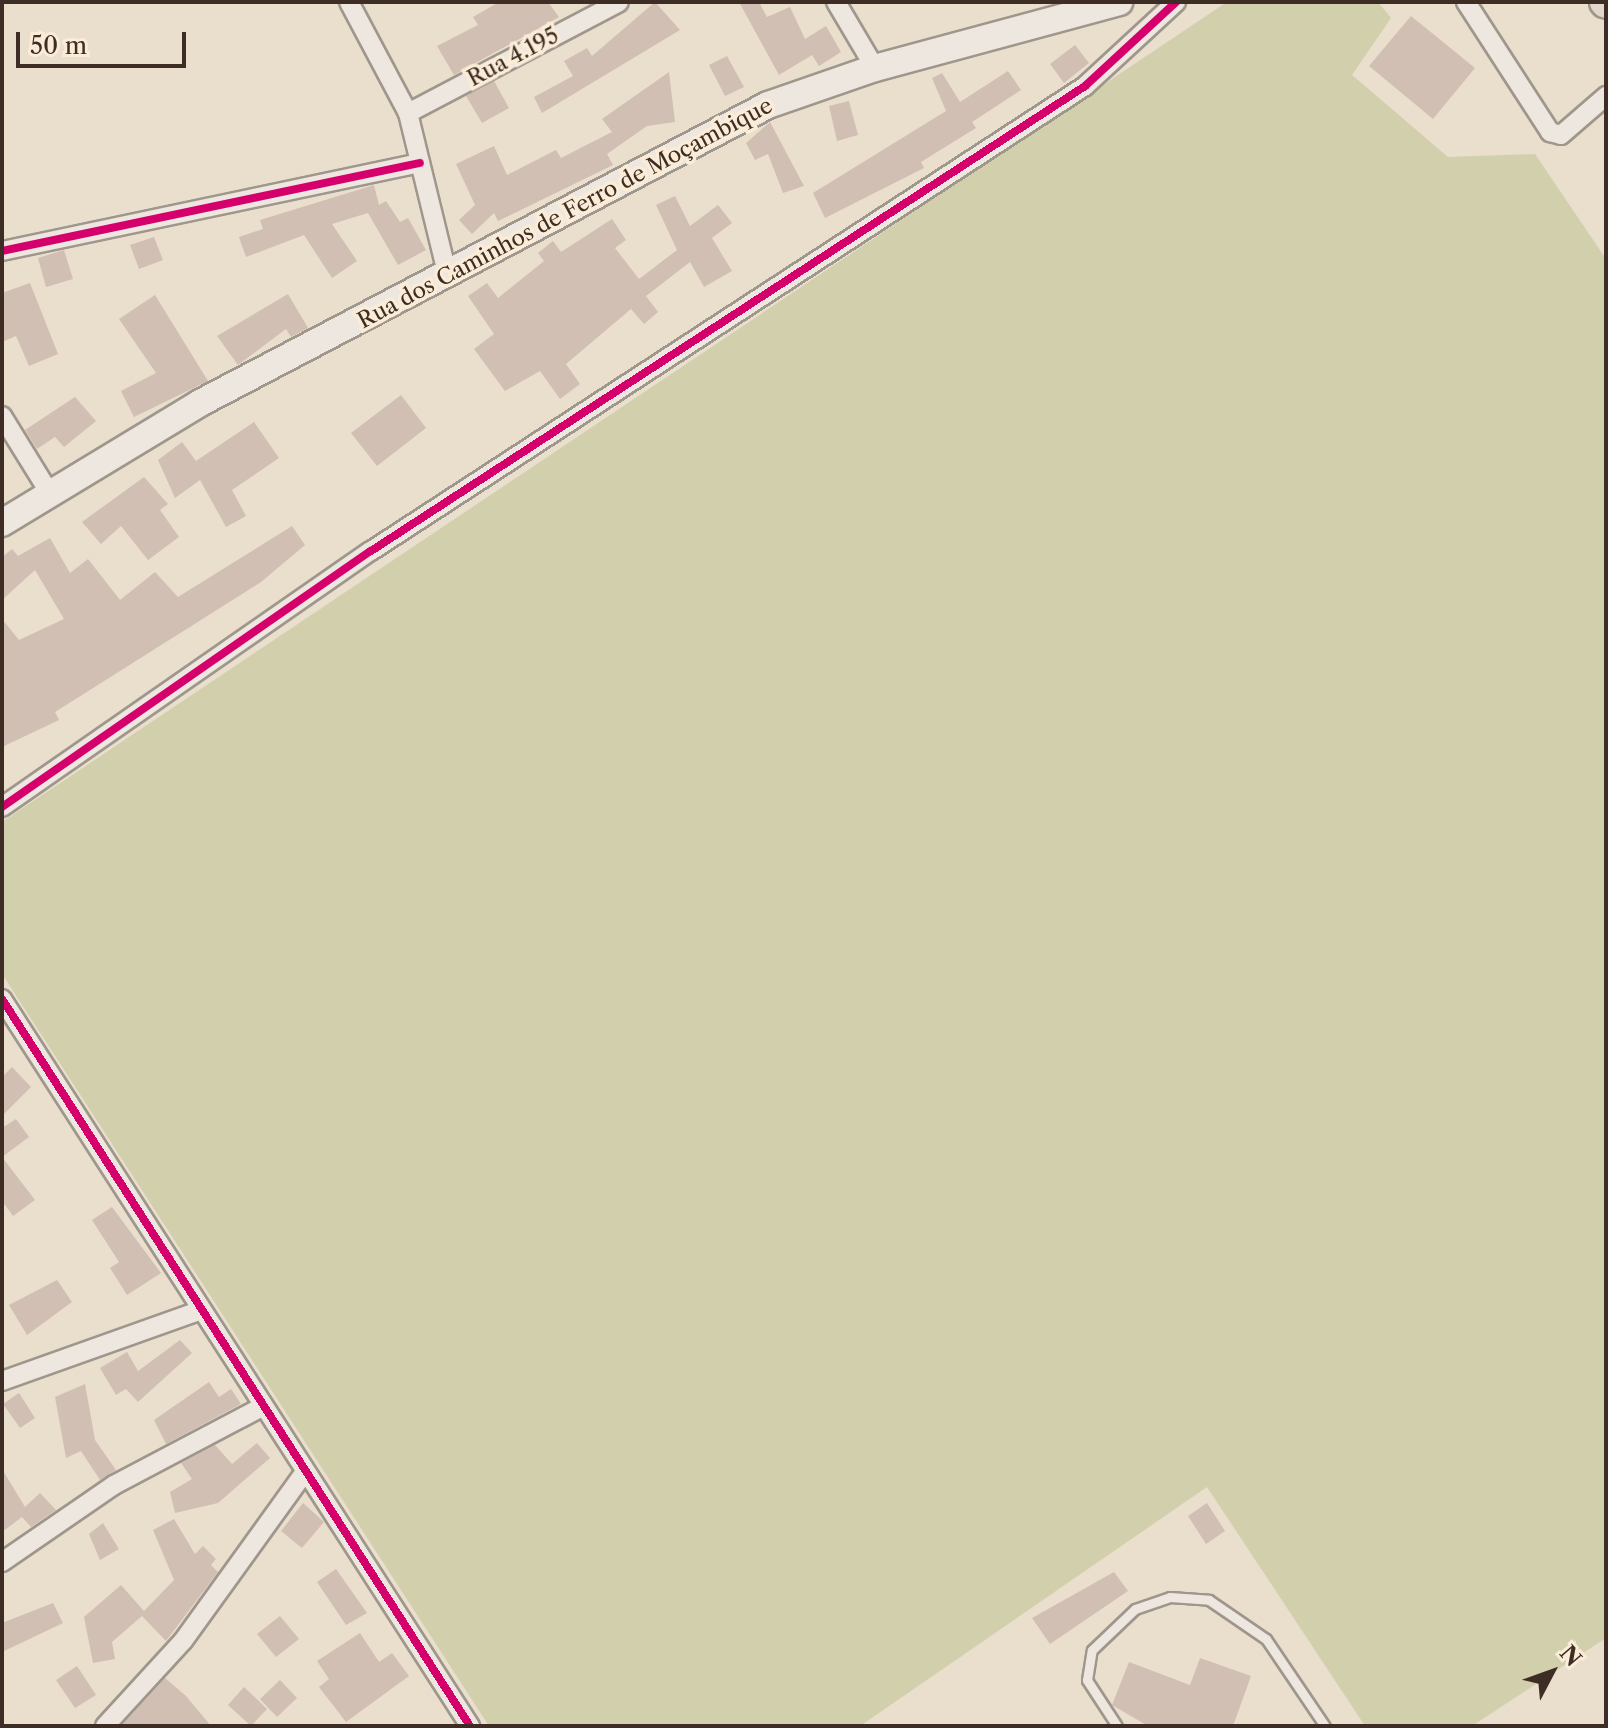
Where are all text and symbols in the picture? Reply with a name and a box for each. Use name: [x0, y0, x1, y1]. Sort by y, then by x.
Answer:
scale bar: [20, 16, 190, 66]
street label: Rua 4.195: [463, 22, 563, 92]
text: 50 m: [30, 31, 87, 60]
street label: Rua dos Caminhos de Ferro de Moçambique: [353, 92, 777, 334]
north arrow: [1512, 1632, 1592, 1712]
text: N: [1554, 1640, 1587, 1672]

